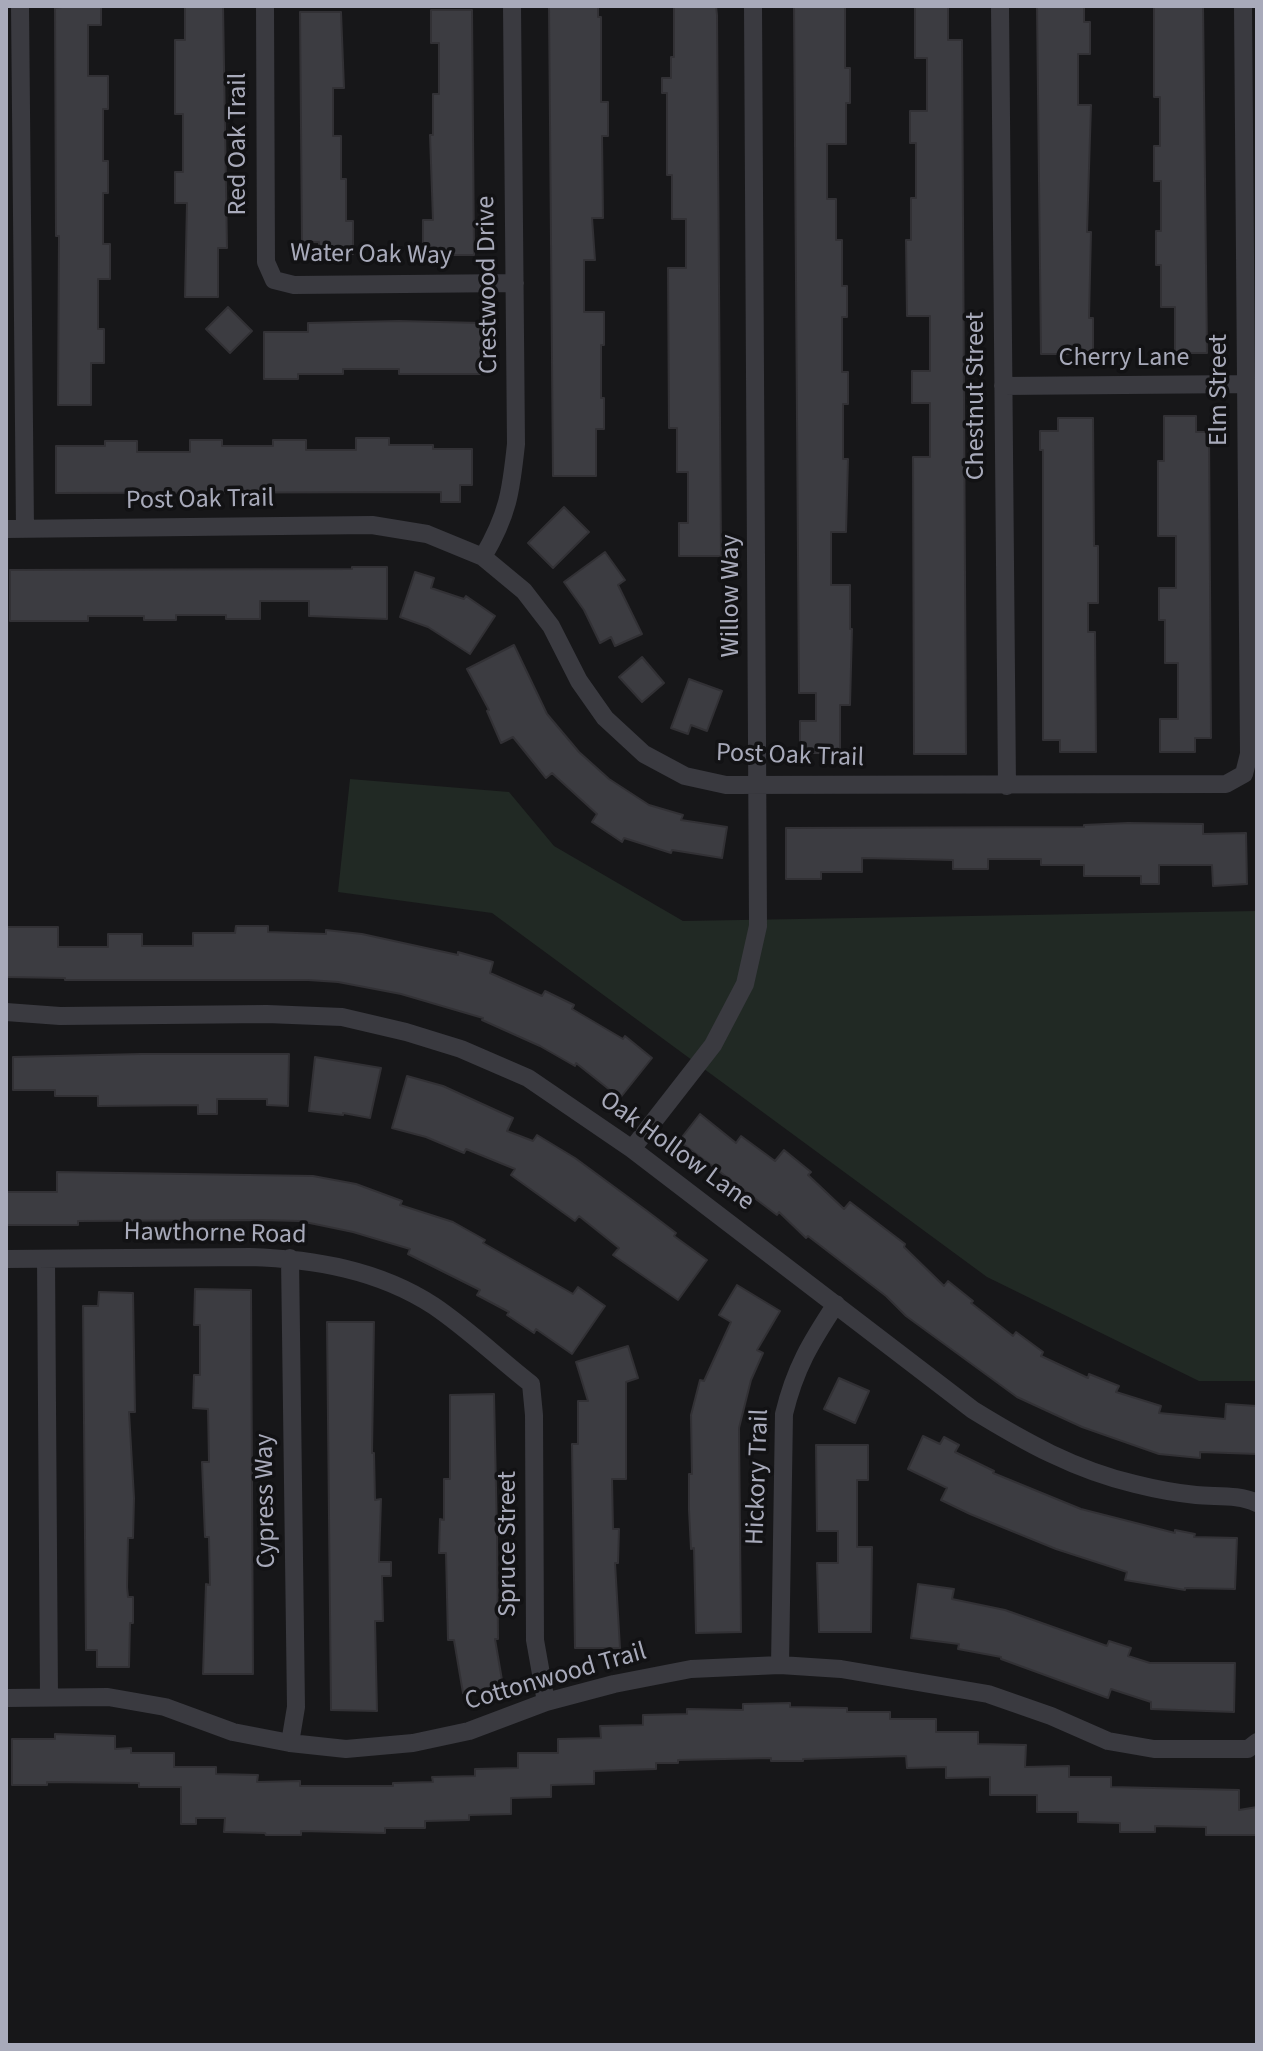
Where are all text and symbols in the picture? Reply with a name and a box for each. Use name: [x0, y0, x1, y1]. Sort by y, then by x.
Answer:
street label: Red Oak Trail: [223, 73, 255, 215]
street label: Crestwood Drive: [472, 196, 506, 374]
street label: Water Oak Way: [290, 239, 452, 273]
street label: Chestnut Street: [961, 312, 993, 480]
street label: Elm Street: [1204, 334, 1236, 446]
street label: Cherry Lane: [1059, 343, 1189, 375]
street label: Post Oak Trail: [126, 484, 274, 518]
street label: Willow Way: [716, 534, 748, 658]
street label: Post Oak Trail: [715, 739, 865, 775]
street label: Oak Hollow Lane: [593, 1085, 759, 1219]
street label: Hawthorne Road: [123, 1218, 307, 1252]
street label: Hickory Trail: [741, 1409, 777, 1545]
street label: Cypress Way: [250, 1433, 284, 1569]
street label: Spruce Street: [493, 1471, 525, 1617]
street label: Cottonwood Trail: [462, 1637, 650, 1719]

